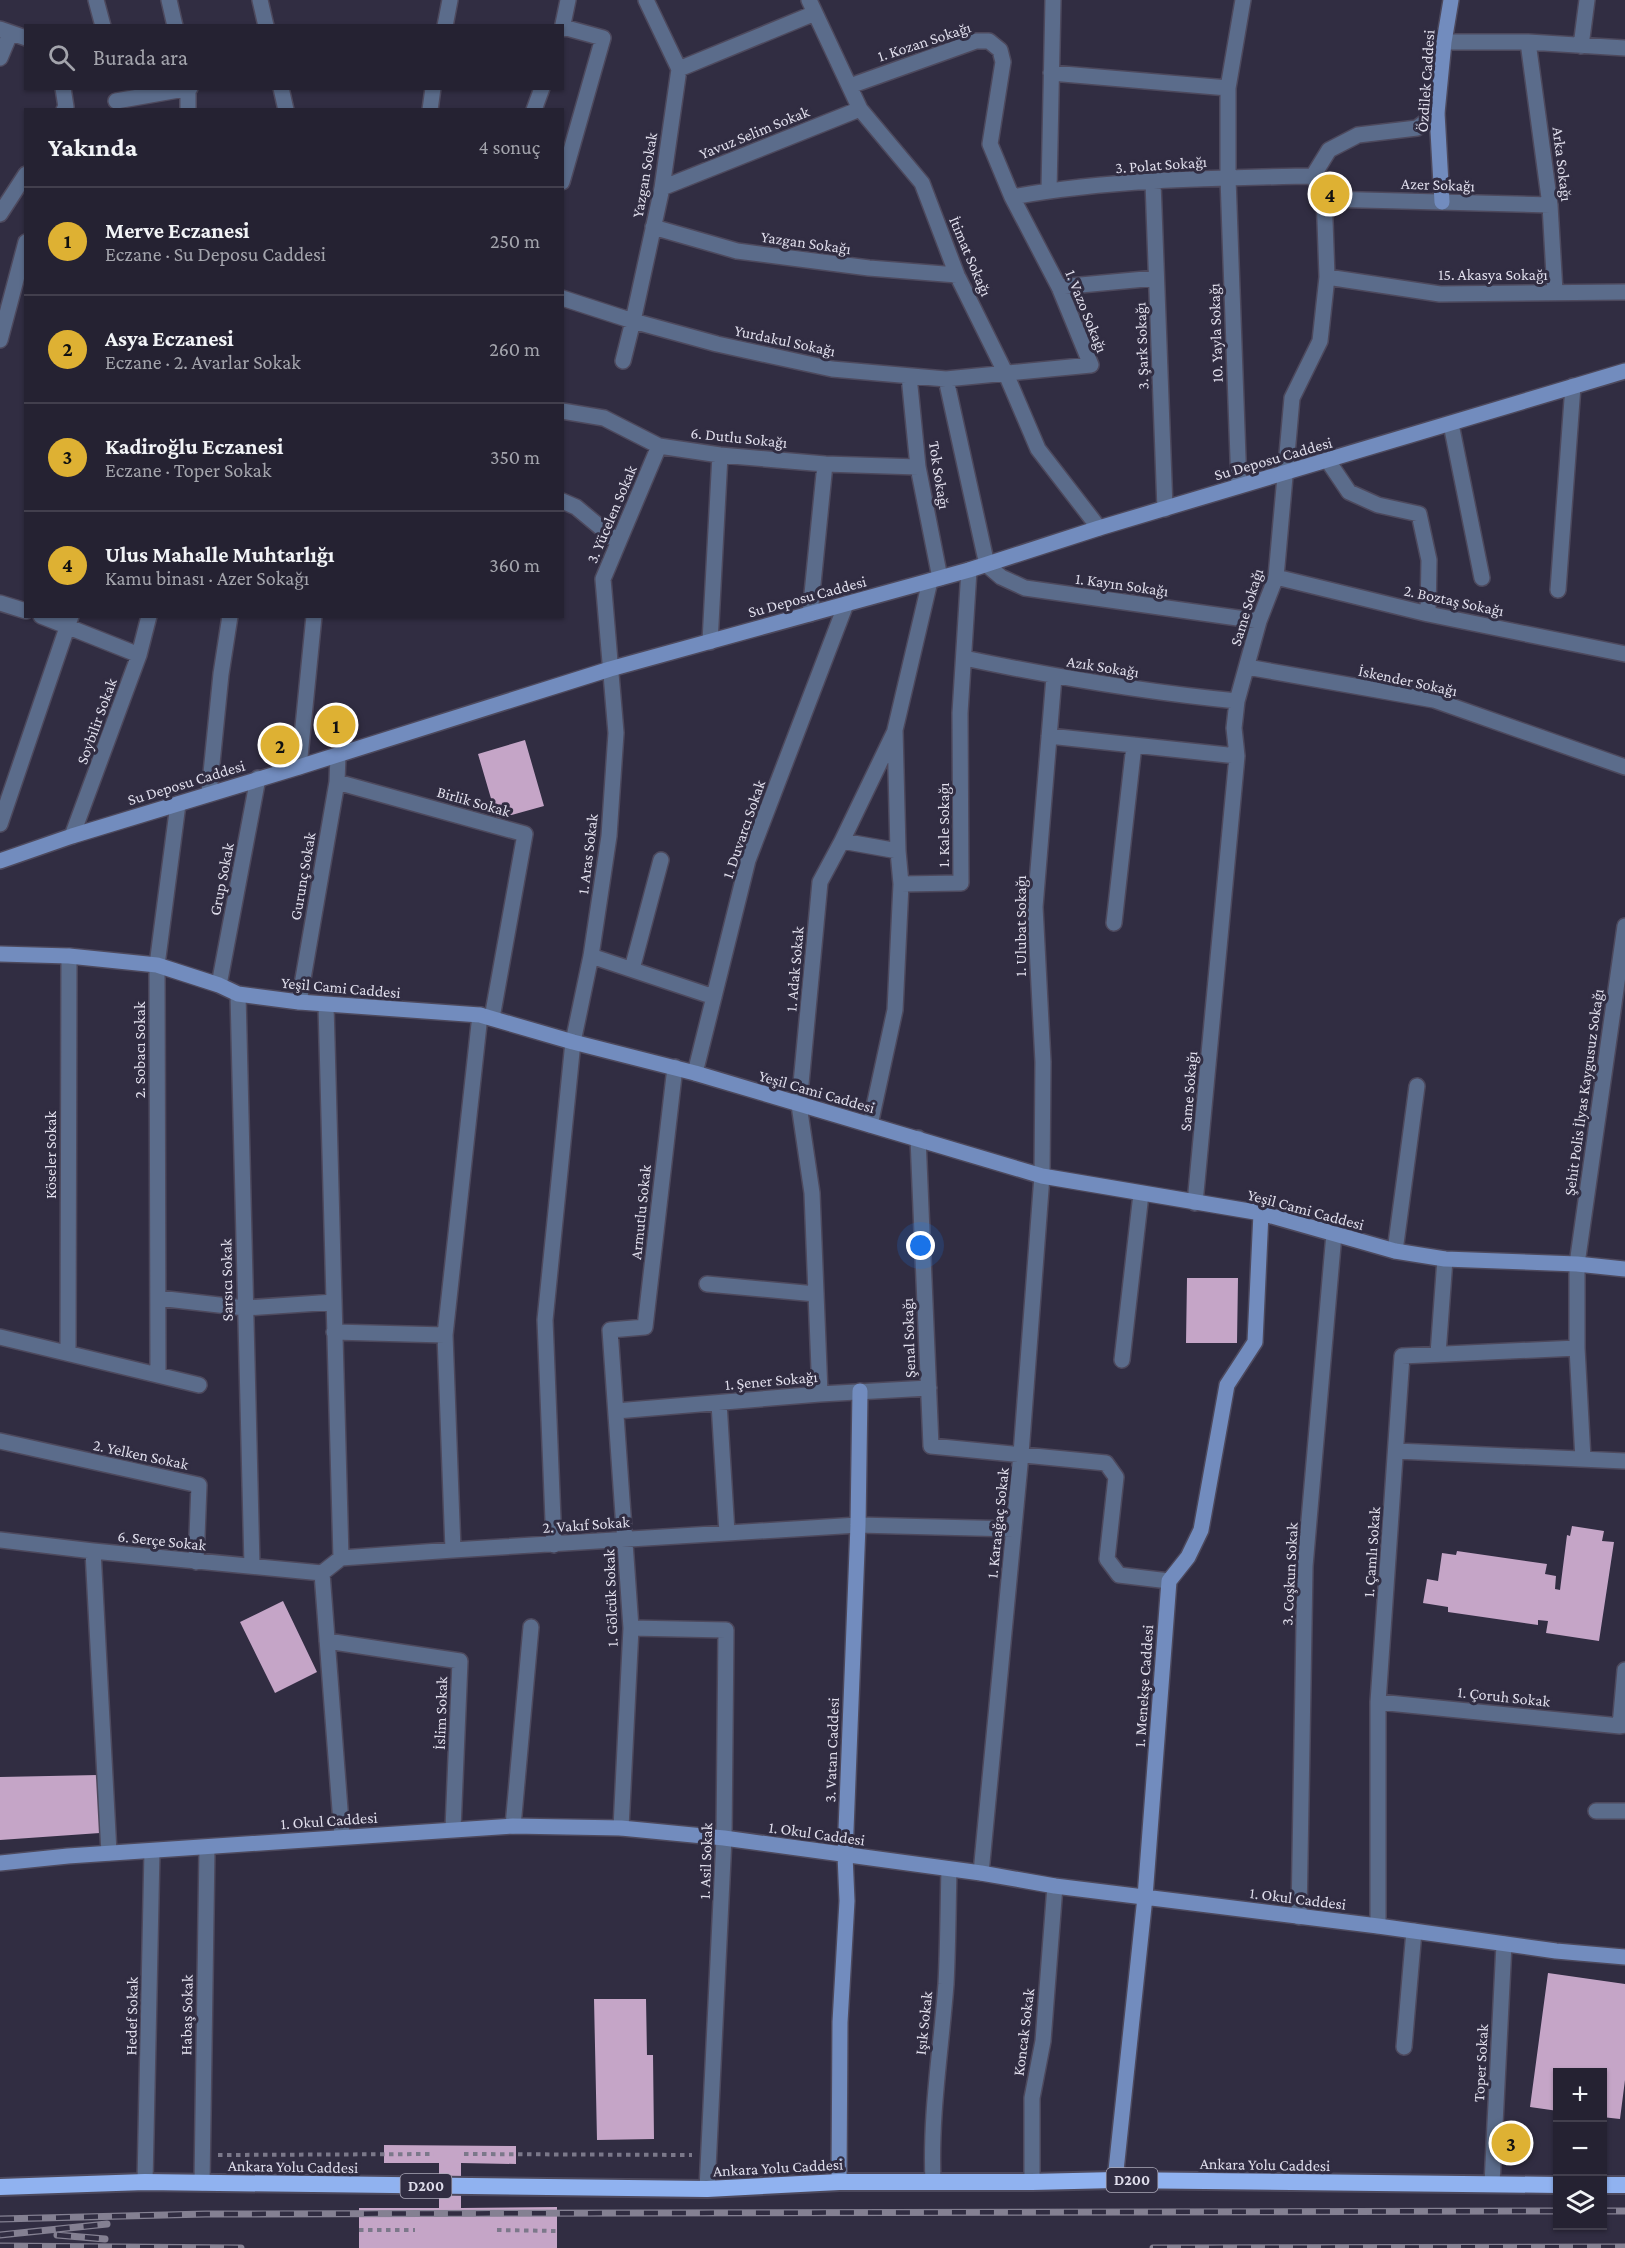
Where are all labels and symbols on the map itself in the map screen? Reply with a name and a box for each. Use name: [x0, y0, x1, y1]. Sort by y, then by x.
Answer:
street label: 1. Kozan Sokağı: [875, 18, 973, 65]
street label: Özdilek Caddesi: [1413, 29, 1438, 133]
street label: Yavuz Selim Sokak: [697, 102, 812, 162]
street label: Arka Sokağı: [1549, 126, 1576, 202]
street label: Yazgan Sokak: [629, 131, 661, 219]
street label: 3. Polat Sokağı: [1115, 153, 1208, 177]
pin: 4: [1310, 172, 1350, 216]
street label: Azer Sokağı: [1401, 175, 1475, 195]
street label: İtimat Sokağı: [945, 214, 995, 299]
street label: Yazgan Sokağı: [760, 228, 852, 258]
street label: 15. Akasya Sokağı: [1438, 266, 1548, 284]
street label: 1. Vazo Sokağı: [1061, 267, 1111, 355]
street label: 10. Yayla Sokağı: [1205, 283, 1227, 383]
street label: 3. Şark Sokağı: [1131, 302, 1153, 390]
street label: Yurdakul Sokağı: [733, 321, 837, 360]
street label: 6. Dutlu Sokağı: [690, 424, 788, 452]
street label: Su Deposu Caddesi: [1212, 434, 1334, 484]
street label: Tok Sokağı: [925, 440, 953, 511]
street label: 3. Yücelen Sokak: [583, 462, 640, 566]
street label: Same Sokağı: [1227, 566, 1267, 648]
street label: 1. Kayın Sokağı: [1074, 570, 1170, 600]
street label: Su Deposu Caddesi: [746, 573, 868, 621]
street label: 2. Boztaş Sokağı: [1402, 582, 1506, 620]
street label: Azık Sokağı: [1065, 652, 1140, 682]
street label: İskender Sokağı: [1357, 662, 1459, 700]
street label: Soybilir Sokak: [73, 676, 121, 767]
pin: 1: [316, 702, 356, 748]
pin: 2: [260, 722, 300, 768]
street label: Su Deposu Caddesi: [125, 757, 247, 809]
street label: 1. Duvarcı Sokak: [719, 777, 768, 881]
street label: Birlik Sokak: [435, 783, 513, 820]
street label: 1. Kale Sokağı: [935, 783, 953, 867]
street label: 1. Aras Sokak: [574, 812, 601, 895]
street label: Gurunç Sokak: [286, 830, 320, 922]
street label: Grup Sokak: [206, 841, 238, 917]
street label: 1. Ulubat Sokağı: [1012, 875, 1030, 977]
street label: 1. Adak Sokak: [782, 925, 807, 1012]
street label: Yeşil Cami Caddesi: [280, 974, 401, 1002]
street label: Şehit Polis İlyas Kaygusuz Sokağı: [1561, 988, 1607, 1197]
street label: 2. Sobacı Sokak: [131, 1001, 148, 1099]
street label: Same Sokağı: [1177, 1050, 1201, 1132]
street label: Yeşil Cami Caddesi: [757, 1067, 877, 1117]
street label: Köseler Sokak: [42, 1111, 59, 1199]
street label: Armutlu Sokak: [627, 1163, 654, 1260]
street label: Yeşil Cami Caddesi: [1245, 1186, 1366, 1234]
your location: [906, 1231, 935, 1260]
street label: Sarsıcı Sokak: [217, 1238, 236, 1322]
street label: Şenal Sokağı: [899, 1298, 919, 1378]
street label: 1. Şener Sokağı: [724, 1368, 818, 1394]
street label: 2. Yelken Sokak: [92, 1436, 190, 1473]
street label: 1. Karaağaç Sokak: [983, 1466, 1013, 1579]
street label: 1. Çamlı Sokak: [1360, 1506, 1384, 1598]
street label: 2. Vakıf Sokak: [542, 1513, 631, 1536]
street label: 3. Coşkun Sokak: [1278, 1522, 1302, 1626]
street label: 6. Serçe Sokak: [117, 1527, 208, 1555]
street label: 1. Gölcük Sokak: [600, 1548, 621, 1647]
street label: 1. Menekşe Caddesi: [1131, 1624, 1157, 1748]
street label: İslim Sokak: [431, 1676, 450, 1750]
street label: 1. Çoruh Sokak: [1457, 1683, 1551, 1711]
street label: 3. Vatan Caddesi: [821, 1697, 842, 1803]
street label: 1. Okul Caddesi: [280, 1809, 378, 1832]
street label: 1. Okul Caddesi: [768, 1818, 866, 1849]
street label: 1. Asil Sokak: [696, 1822, 715, 1900]
street label: 1. Okul Caddesi: [1249, 1884, 1347, 1913]
street label: Habaş Sokak: [177, 1974, 197, 2056]
street label: Hedef Sokak: [122, 1976, 141, 2056]
street label: Koncak Sokak: [1010, 1987, 1037, 2077]
street label: Işık Sokak: [912, 1990, 936, 2056]
street label: Toper Sokak: [1470, 2023, 1492, 2103]
pin: 3: [1492, 2120, 1530, 2166]
street label: Ankara Yolu Caddesi: [1200, 2155, 1330, 2174]
street label: Ankara Yolu Caddesi: [712, 2156, 844, 2179]
street label: Ankara Yolu Caddesi: [228, 2157, 358, 2176]
road number: D200: [1106, 2168, 1158, 2192]
road number: D200: [400, 2174, 452, 2198]

